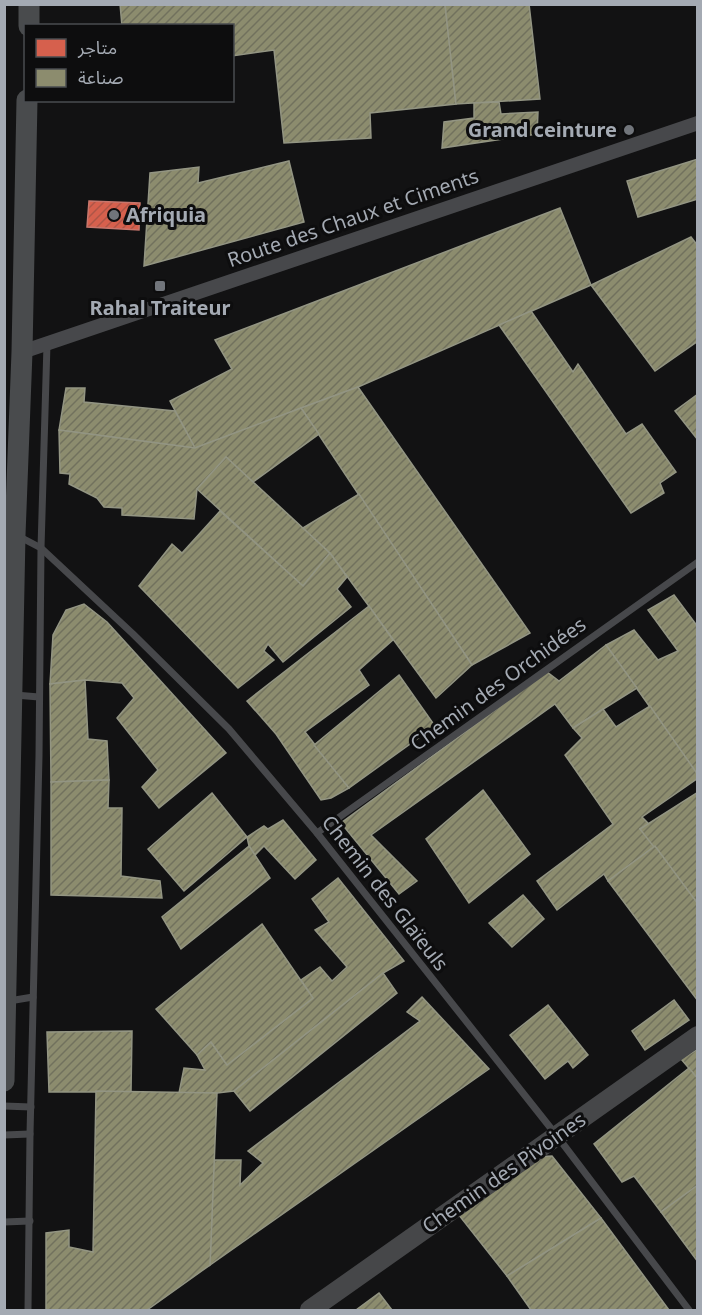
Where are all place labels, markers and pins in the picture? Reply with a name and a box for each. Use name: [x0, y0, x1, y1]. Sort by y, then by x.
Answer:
place label: Grand ceinture: [468, 116, 617, 143]
marker: Grand ceinture: [622, 123, 636, 137]
place label: Afriquia: [126, 201, 206, 228]
marker: Afriquia: [107, 208, 121, 222]
marker: Rahal Traiteur: [153, 279, 167, 293]
place label: Rahal Traiteur: [90, 294, 230, 321]

